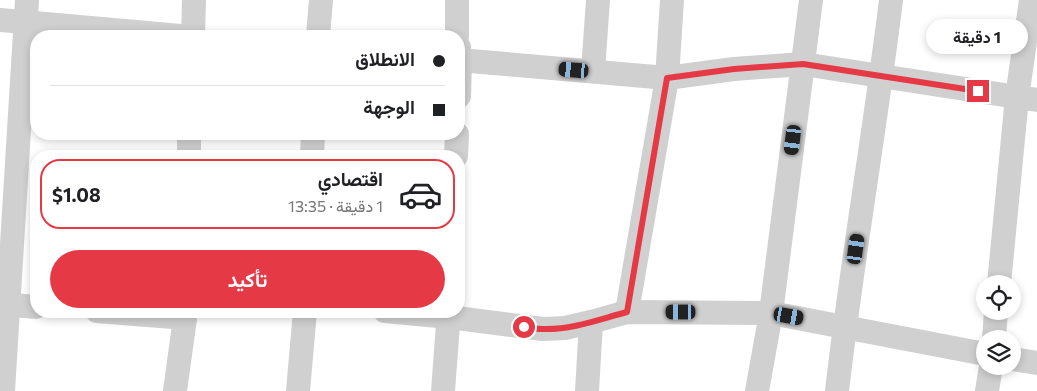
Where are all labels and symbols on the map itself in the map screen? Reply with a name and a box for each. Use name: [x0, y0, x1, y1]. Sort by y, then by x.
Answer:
callout: 1 دقيقة: [927, 18, 1029, 54]
car: [558, 61, 589, 79]
route end: [967, 80, 989, 102]
car: [783, 124, 802, 156]
car: [846, 233, 865, 265]
car: [666, 305, 696, 320]
car: [772, 306, 805, 326]
route start: [513, 316, 535, 338]

